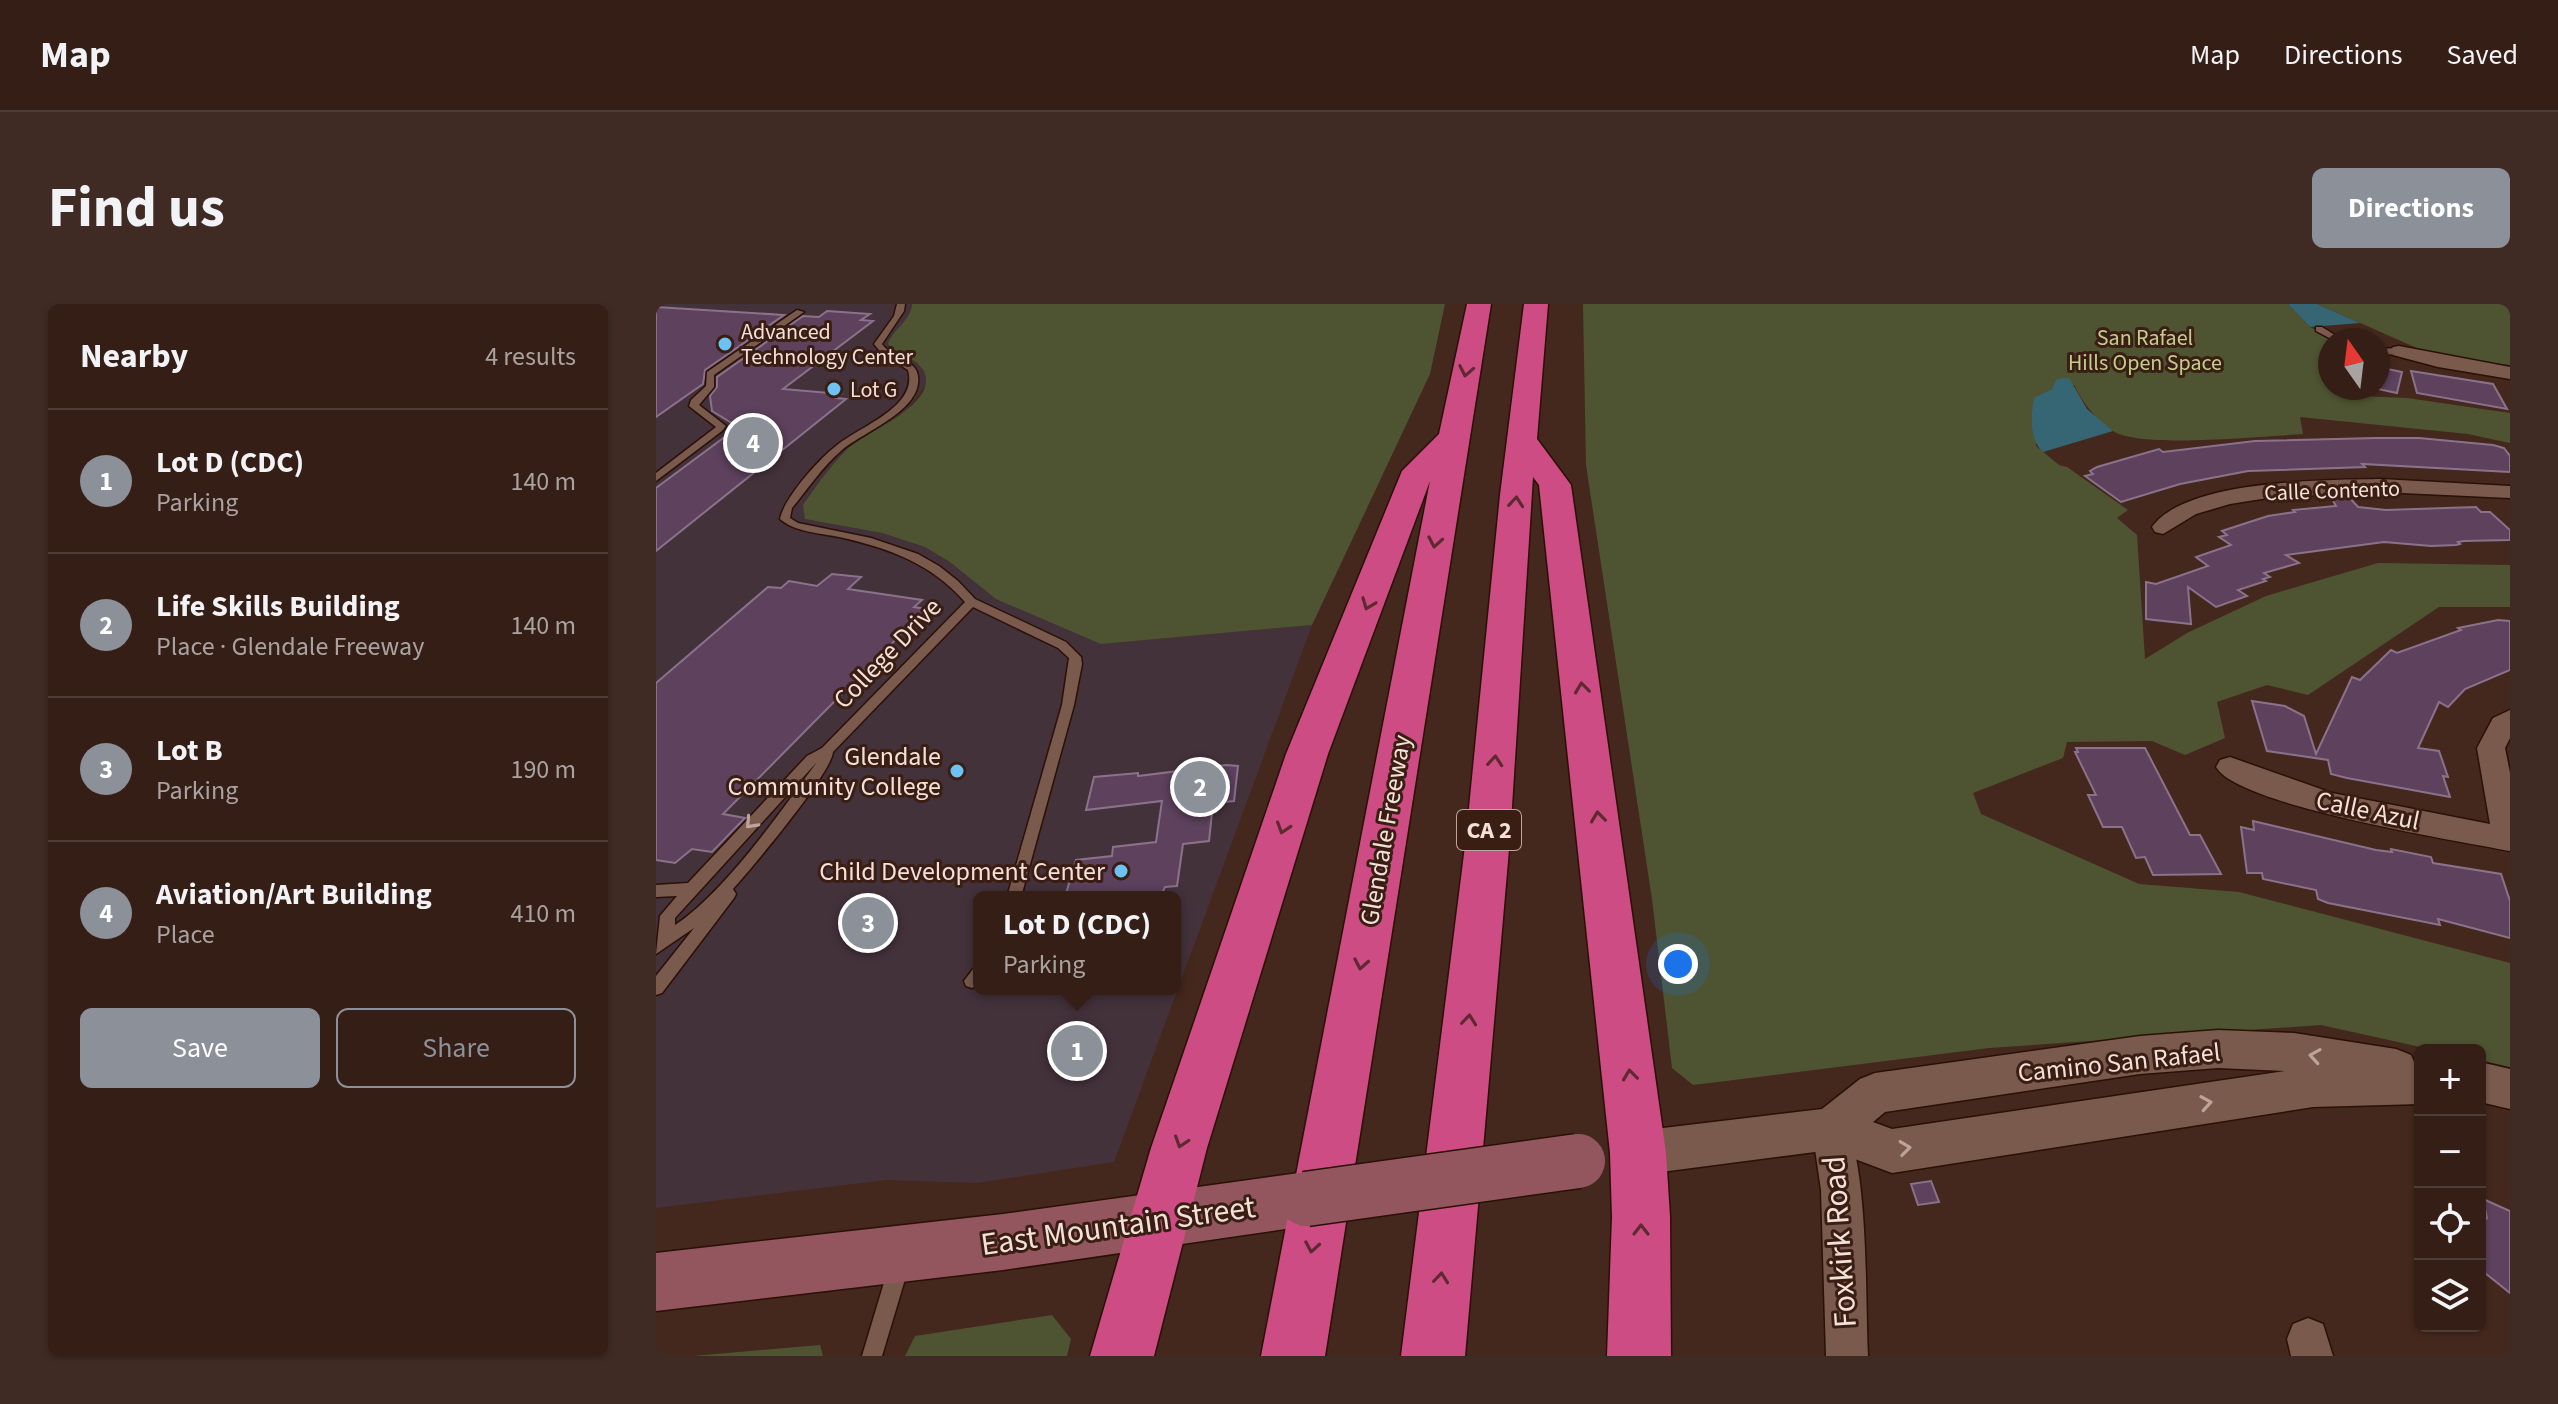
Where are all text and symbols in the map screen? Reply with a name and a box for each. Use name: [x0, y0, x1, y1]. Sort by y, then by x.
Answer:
text: Map: [40, 28, 111, 82]
text: Map: [2190, 35, 2240, 75]
text: Directions: [2284, 35, 2403, 75]
text: Saved: [2447, 35, 2518, 75]
button: Directions: [2312, 168, 2510, 248]
text: Find us: [48, 169, 225, 248]
place label: Advanced Technology Center: [741, 316, 913, 373]
park label: San Rafael Hills Open Space: [2068, 322, 2222, 379]
north arrow: [2318, 328, 2390, 400]
text: Nearby: [80, 332, 188, 381]
marker: Advanced Technology Center: [716, 335, 734, 353]
text: 4 results: [485, 338, 576, 375]
one-way arrow: [1458, 364, 1475, 377]
place label: Lot G: [850, 374, 897, 406]
marker: Lot G: [825, 380, 843, 398]
pin: 4: [727, 413, 779, 473]
text: Lot D (CDC): [156, 441, 304, 484]
text: 1: [99, 463, 113, 500]
text: 140 m: [510, 463, 576, 500]
street label: Calle Contento: [2264, 473, 2400, 509]
text: Parking: [156, 484, 238, 521]
one-way arrow: [1507, 495, 1524, 508]
one-way arrow: [1427, 535, 1444, 549]
text: Life Skills Building: [156, 585, 400, 628]
street label: College Drive: [825, 589, 950, 717]
one-way arrow: [1361, 596, 1378, 610]
text: 2: [99, 607, 113, 644]
text: 140 m: [510, 607, 576, 644]
text: Place · Glendale Freeway: [156, 628, 424, 665]
one-way arrow: [1574, 681, 1591, 694]
text: Lot B: [156, 729, 223, 772]
street label: Glendale Freeway: [1351, 732, 1420, 928]
place label: Glendale Community College: [728, 738, 941, 805]
text: 3: [99, 751, 113, 788]
text: 190 m: [510, 751, 576, 788]
one-way arrow: [1486, 754, 1503, 767]
pin: 2: [1174, 757, 1226, 817]
marker: Glendale Community College: [948, 762, 966, 780]
text: Parking: [156, 772, 238, 809]
street label: Calle Azul: [2313, 781, 2423, 840]
road number: CA 2: [1457, 810, 1521, 850]
one-way arrow: [1590, 810, 1607, 823]
one-way arrow: [747, 814, 761, 829]
one-way arrow: [1277, 821, 1293, 835]
place label: Child Development Center: [819, 853, 1106, 890]
marker: Child Development Center: [1112, 862, 1130, 880]
text: Aviation/Art Building: [156, 873, 432, 916]
popup: [973, 891, 1181, 995]
pin: 3: [842, 893, 894, 953]
text: 4: [99, 895, 113, 932]
text: 410 m: [510, 895, 576, 932]
text: Lot D (CDC): [1003, 903, 1151, 946]
text: Place: [156, 916, 215, 953]
your location: [1658, 944, 1698, 984]
text: Parking: [1003, 946, 1085, 983]
one-way arrow: [1354, 957, 1371, 971]
button: Save: [80, 1008, 320, 1088]
button: Share: [336, 1008, 576, 1088]
one-way arrow: [1460, 1013, 1477, 1026]
pin: 1: [1051, 1021, 1103, 1081]
street label: Camino San Rafael: [2016, 1033, 2222, 1092]
map controls: [2414, 1044, 2486, 1332]
button: +: [2414, 1044, 2486, 1116]
one-way arrow: [2308, 1048, 2322, 1065]
one-way arrow: [1622, 1068, 1639, 1082]
one-way arrow: [2199, 1095, 2213, 1112]
button: −: [2414, 1116, 2486, 1188]
one-way arrow: [1174, 1135, 1190, 1149]
one-way arrow: [1899, 1140, 1912, 1157]
street label: Foxkirk Road: [1811, 1154, 1869, 1329]
street label: East Mountain Street: [978, 1184, 1259, 1268]
button: locate: [2414, 1188, 2486, 1260]
one-way arrow: [1632, 1223, 1650, 1236]
one-way arrow: [1304, 1241, 1321, 1254]
button: layers: [2414, 1260, 2486, 1332]
one-way arrow: [1433, 1272, 1450, 1285]

